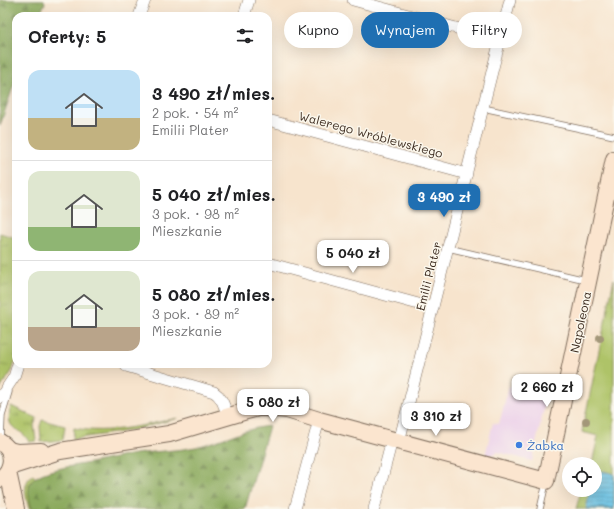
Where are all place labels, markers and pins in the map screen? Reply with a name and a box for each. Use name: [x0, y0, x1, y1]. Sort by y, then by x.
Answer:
pin: 3 490 zł: [403, 184, 485, 218]
pin: 5 040 zł: [312, 240, 394, 274]
pin: 2 660 zł: [506, 374, 588, 408]
pin: 5 080 zł: [232, 389, 314, 423]
pin: 3 310 zł: [395, 403, 477, 437]
place label: Żabka: [527, 437, 564, 453]
marker: Żabka: [514, 440, 524, 450]

